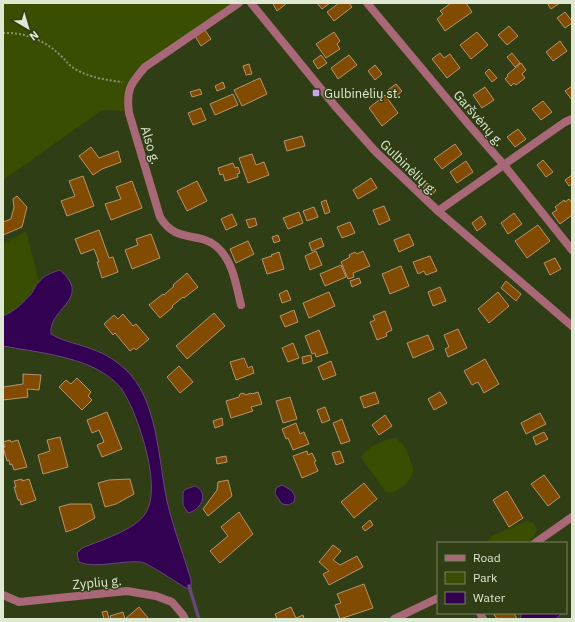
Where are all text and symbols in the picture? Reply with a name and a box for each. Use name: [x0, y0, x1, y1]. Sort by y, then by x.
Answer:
north arrow: [8, 8, 48, 48]
text: N: [27, 28, 42, 44]
place label: Gulbinėlių st.: [324, 85, 401, 102]
street label: Garšvėnų g.: [450, 87, 508, 150]
marker: Gulbinėlių st.: [311, 88, 321, 98]
street label: Also g.: [137, 124, 164, 166]
street label: Gulbinėlių g.: [376, 136, 441, 199]
legend: [437, 542, 567, 614]
text: Road: [473, 550, 501, 565]
text: Park: [473, 570, 498, 585]
street label: Zyplių g.: [72, 572, 122, 593]
text: Water: [473, 590, 506, 605]

